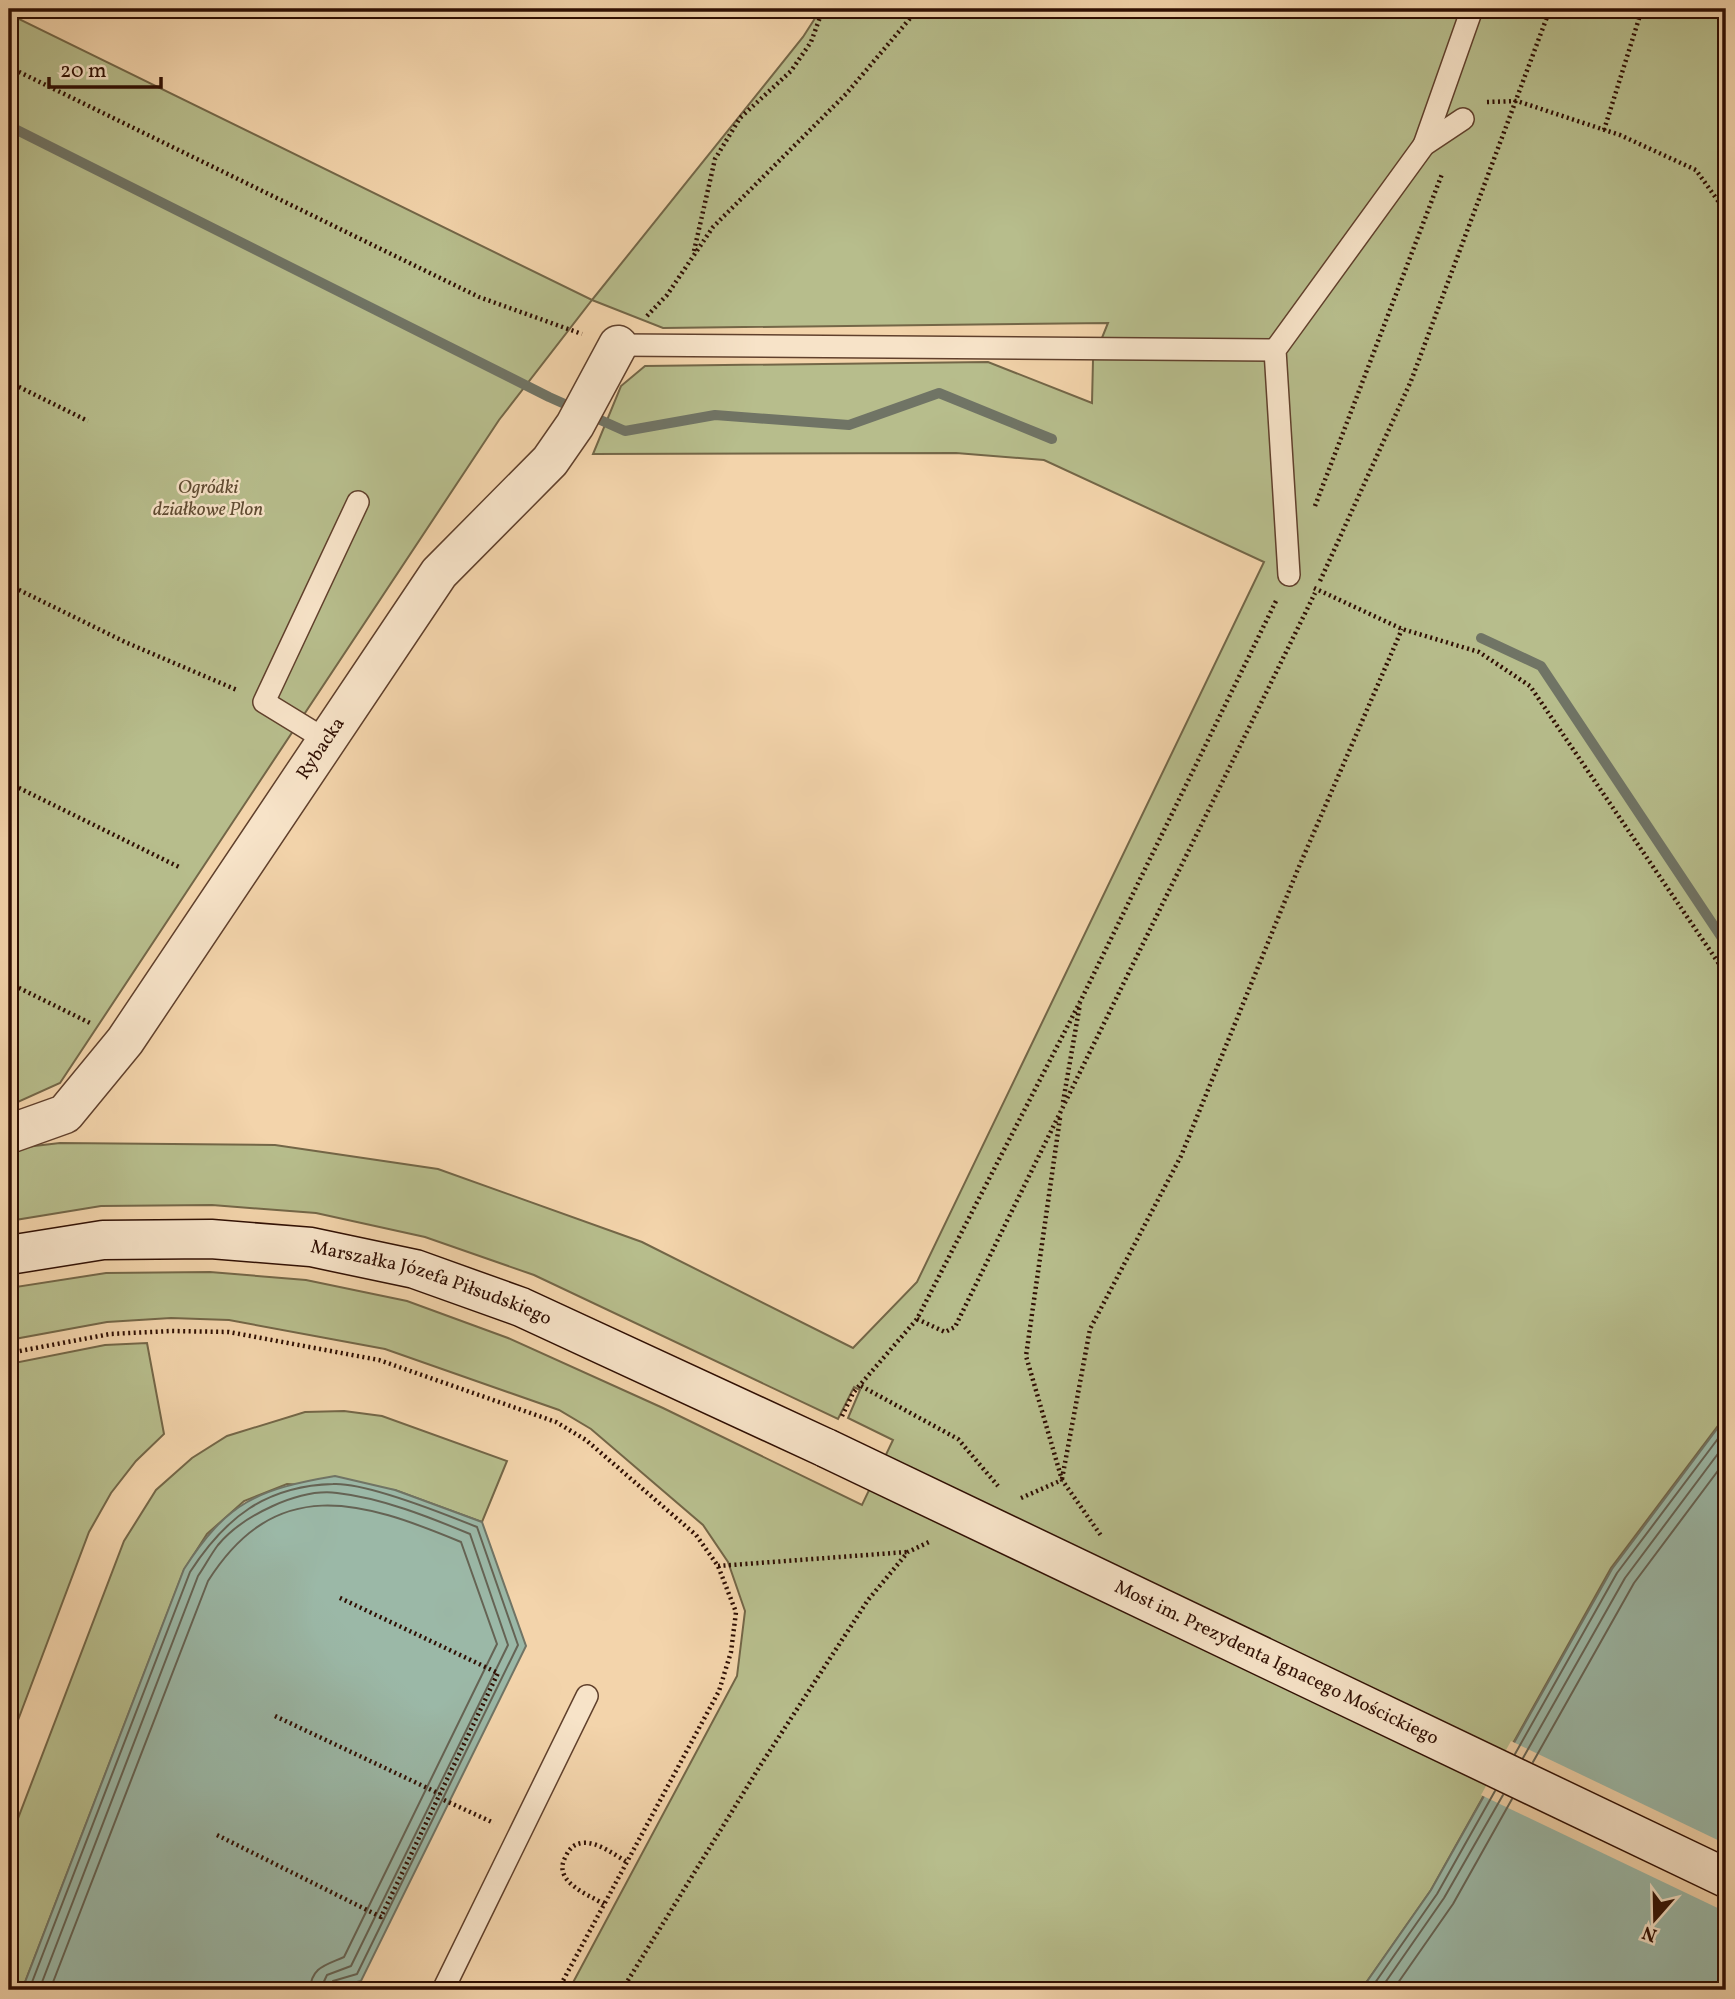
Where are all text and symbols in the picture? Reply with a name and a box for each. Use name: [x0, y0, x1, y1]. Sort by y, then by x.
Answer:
scale bar: [49, 46, 161, 90]
text: 20 m: [60, 57, 106, 86]
park label: Ogródki działkowe Plon: [153, 475, 263, 523]
street label: Rybacka: [291, 712, 352, 785]
street label: Marszałka Józefa Piłsudskiego: [308, 1234, 556, 1332]
street label: Most im. Prezydenta Ignacego Mościckiego: [1110, 1574, 1443, 1752]
north arrow: [1620, 1884, 1690, 1954]
text: N: [1639, 1918, 1661, 1948]

